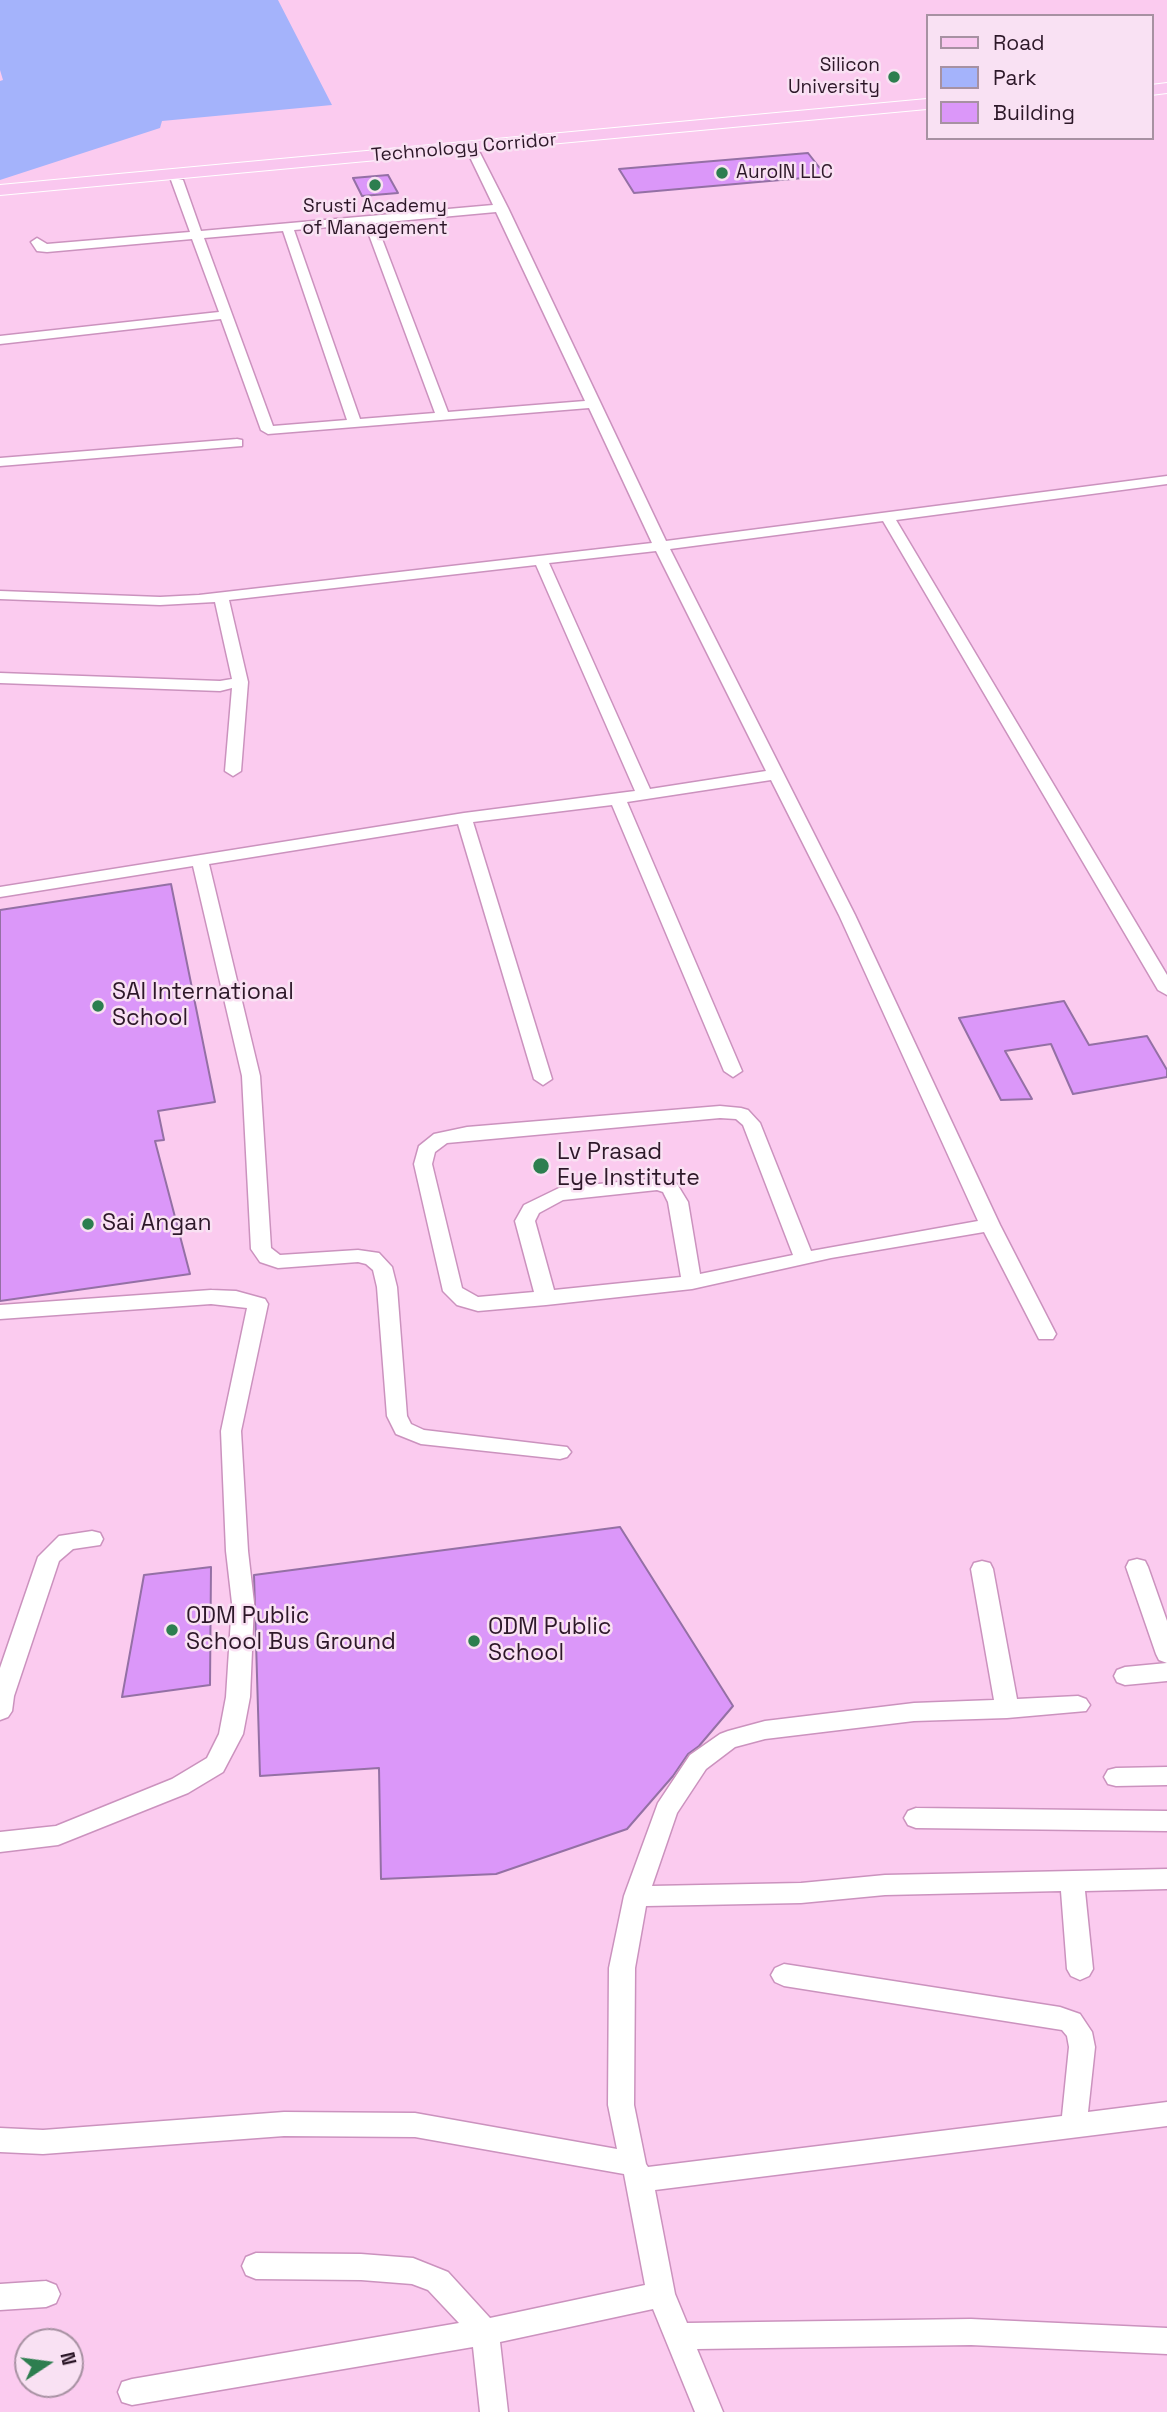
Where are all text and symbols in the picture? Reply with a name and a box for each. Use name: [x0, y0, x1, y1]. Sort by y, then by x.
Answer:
legend: [926, 14, 1153, 140]
text: Road: [993, 29, 1045, 56]
place label: Silicon University: [788, 55, 880, 99]
text: Park: [993, 64, 1037, 91]
marker: Silicon University: [886, 69, 902, 85]
text: Building: [993, 99, 1075, 126]
street label: Technology Corridor: [370, 129, 558, 167]
place label: AuroIN LLC: [736, 162, 833, 184]
marker: AuroIN LLC: [714, 165, 730, 181]
marker: Srusti Academy of Management: [367, 177, 383, 193]
place label: Srusti Academy of Management: [302, 196, 448, 240]
place label: SAI International School: [112, 979, 294, 1033]
marker: SAI International School: [90, 998, 106, 1014]
place label: Lv Prasad Eye Institute: [557, 1139, 700, 1193]
marker: Lv Prasad Eye Institute: [531, 1156, 551, 1176]
place label: Sai Angan: [102, 1210, 212, 1238]
marker: Sai Angan: [80, 1216, 96, 1232]
place label: ODM Public School Bus Ground: [186, 1603, 396, 1657]
place label: ODM Public School: [488, 1614, 612, 1668]
marker: ODM Public School Bus Ground: [164, 1622, 180, 1638]
marker: ODM Public School: [466, 1633, 482, 1649]
north arrow: [14, 2328, 84, 2398]
text: N: [54, 2350, 82, 2368]

